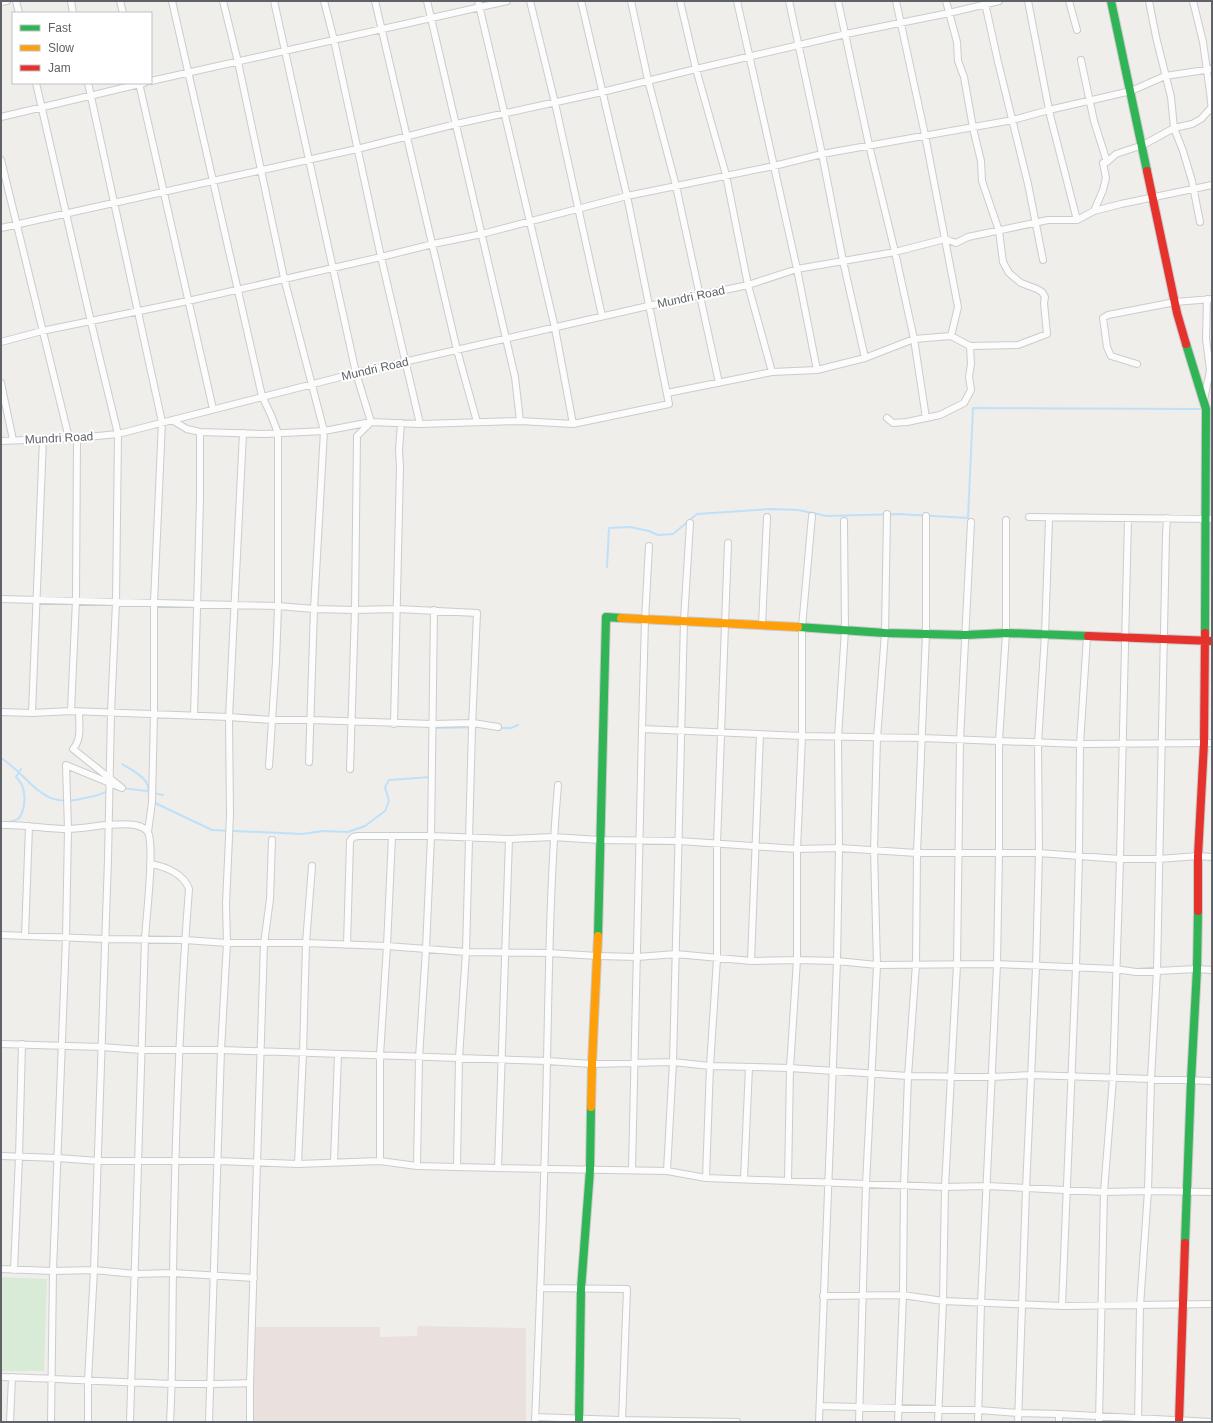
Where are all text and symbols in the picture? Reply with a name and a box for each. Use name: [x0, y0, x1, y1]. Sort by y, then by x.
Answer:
legend: [12, 12, 152, 84]
text: Fast: [48, 21, 72, 35]
text: Slow: [48, 41, 74, 55]
text: Jam: [48, 61, 71, 75]
street label: Mundri Road: [656, 283, 726, 311]
street label: Mundri Road: [340, 354, 410, 384]
street label: Mundri Road: [24, 429, 94, 447]

